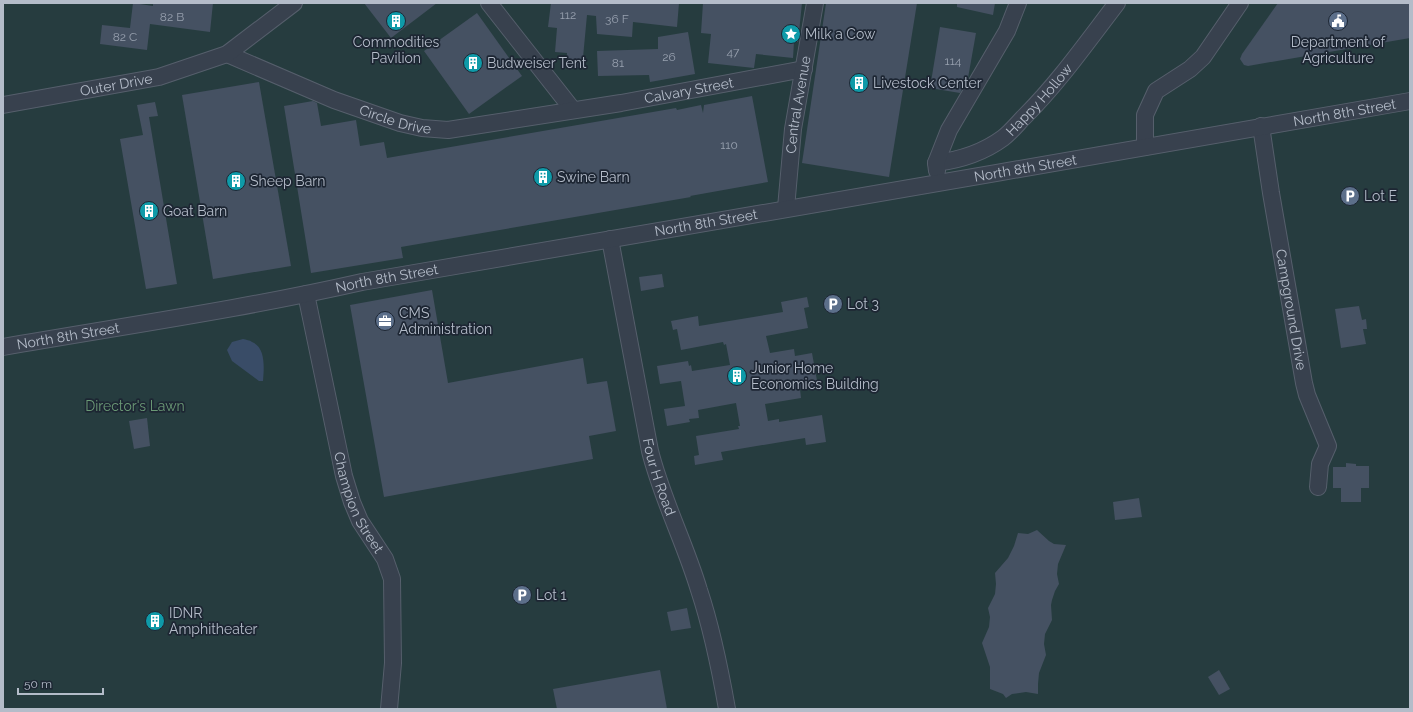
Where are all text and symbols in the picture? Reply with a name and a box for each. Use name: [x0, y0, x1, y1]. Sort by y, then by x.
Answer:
house number: 112: [560, 8, 576, 22]
house number: 82 B: [160, 10, 184, 24]
building icon: Commodities Pavilion: [385, 10, 407, 32]
public building icon: Department of Agriculture: [1327, 10, 1349, 32]
house number: 36 F: [605, 12, 629, 26]
place icon: Milk a Cow: [780, 23, 802, 45]
place label: Milk a Cow: [805, 26, 876, 42]
house number: 82 C: [113, 30, 137, 44]
place label: Commodities Pavilion: [353, 34, 439, 66]
place label: Department of Agriculture: [1291, 34, 1387, 66]
house number: 47: [727, 45, 740, 59]
house number: 26: [662, 50, 676, 64]
building icon: Budweiser Tent: [462, 52, 484, 74]
house number: 114: [945, 54, 962, 68]
place label: Budweiser Tent: [487, 55, 587, 71]
street label: Central Avenue: [783, 55, 814, 154]
house number: 81: [612, 56, 624, 70]
street label: Happy Hollow: [1003, 60, 1076, 139]
street label: Outer Drive: [79, 70, 154, 99]
building icon: Livestock Center: [848, 72, 870, 94]
street label: Calvary Street: [643, 74, 735, 107]
place label: Livestock Center: [873, 75, 982, 91]
street label: North 8th Street: [1292, 96, 1398, 129]
street label: Circle Drive: [357, 101, 432, 137]
house number: 110: [720, 138, 738, 152]
street label: North 8th Street: [973, 151, 1078, 185]
building icon: Swine Barn: [532, 166, 554, 188]
place label: Swine Barn: [557, 169, 630, 185]
building icon: Sheep Barn: [225, 170, 247, 192]
place label: Sheep Barn: [250, 173, 325, 189]
parking icon: Lot E: [1339, 185, 1361, 207]
place label: Lot E: [1364, 188, 1397, 204]
building icon: Goat Barn: [138, 200, 160, 222]
place label: Goat Barn: [163, 203, 227, 219]
street label: North 8th Street: [653, 206, 759, 239]
street label: Campground Drive: [1273, 248, 1310, 371]
street label: North 8th Street: [334, 261, 440, 296]
parking icon: Lot 3: [822, 293, 844, 315]
place label: Lot 3: [847, 296, 879, 312]
place label: CMS Administration: [399, 305, 492, 337]
office icon: CMS Administration: [374, 310, 396, 332]
street label: North 8th Street: [15, 319, 121, 352]
place label: Junior Home Economics Building: [751, 360, 879, 392]
building icon: Junior Home Economics Building: [726, 365, 748, 387]
park label: Director's Lawn: [85, 398, 185, 414]
street label: Four H Road: [640, 437, 679, 518]
street label: Champion Street: [331, 450, 387, 556]
parking icon: Lot 1: [511, 584, 533, 606]
place label: Lot 1: [536, 587, 566, 603]
place label: IDNR Amphitheater: [169, 605, 258, 637]
building icon: IDNR Amphitheater: [144, 610, 166, 632]
scale bar: [18, 670, 103, 696]
text: 50 m: [24, 677, 52, 691]

